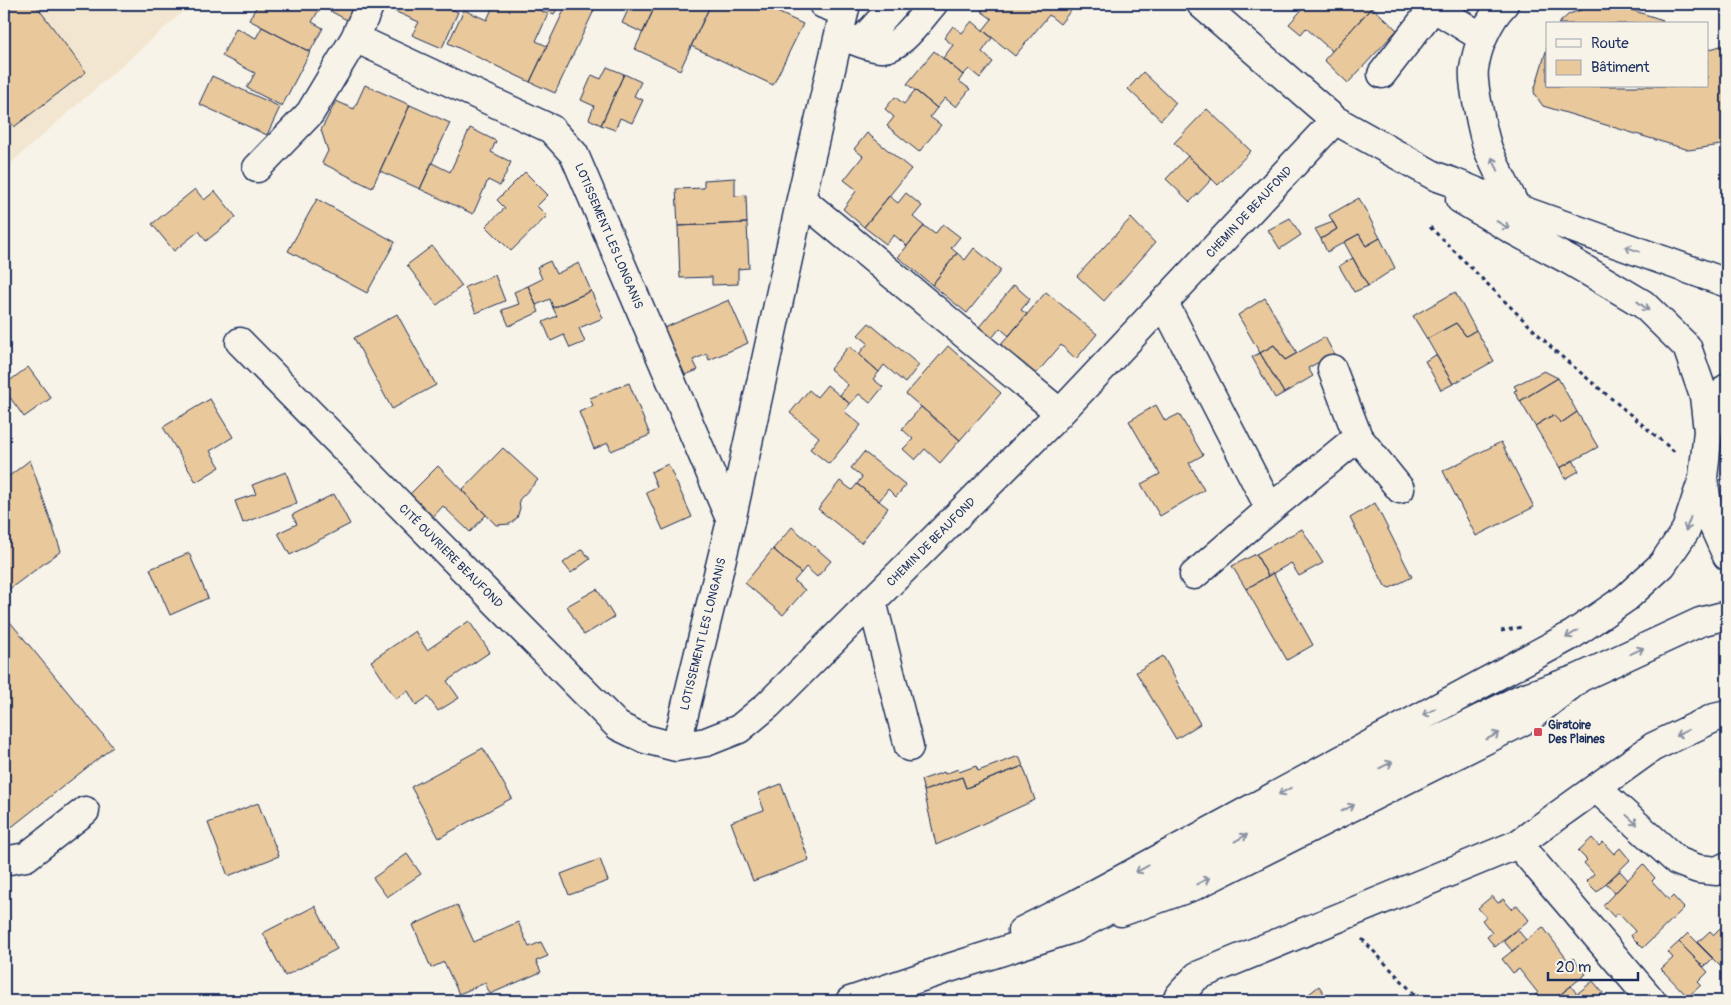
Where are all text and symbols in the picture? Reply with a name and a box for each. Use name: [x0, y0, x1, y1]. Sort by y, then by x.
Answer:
legend: [1546, 22, 1708, 88]
text: Route: [1591, 34, 1629, 53]
text: Bâtiment: [1591, 58, 1651, 77]
one-way arrow: [1490, 157, 1500, 172]
street label: LOTISSEMENT LES LONGANIS: [571, 161, 646, 311]
street label: CHEMIN DE BEAUFOND: [1203, 163, 1296, 261]
one-way arrow: [1495, 220, 1509, 230]
one-way arrow: [1625, 244, 1640, 253]
one-way arrow: [1637, 300, 1650, 311]
street label: CHEMIN DE BEAUFOND: [884, 494, 979, 590]
street label: CITÉ OUVRIERE BEAUFOND: [396, 501, 507, 612]
one-way arrow: [1682, 516, 1692, 531]
street label: LOTISSEMENT LES LONGANIS: [677, 556, 730, 712]
one-way arrow: [1565, 630, 1579, 640]
one-way arrow: [1629, 646, 1644, 655]
one-way arrow: [1423, 708, 1437, 718]
place label: Giratoire Des Plaines: [1548, 718, 1605, 747]
marker: Giratoire Des Plaines: [1532, 726, 1544, 738]
one-way arrow: [1675, 729, 1690, 739]
one-way arrow: [1486, 731, 1501, 741]
one-way arrow: [1378, 760, 1393, 770]
one-way arrow: [1277, 786, 1292, 796]
one-way arrow: [1340, 803, 1355, 812]
one-way arrow: [1626, 815, 1639, 826]
one-way arrow: [1233, 833, 1248, 843]
one-way arrow: [1135, 864, 1149, 874]
one-way arrow: [1195, 876, 1210, 885]
scale bar: [1548, 950, 1638, 982]
text: 20 m: [1556, 958, 1591, 977]

